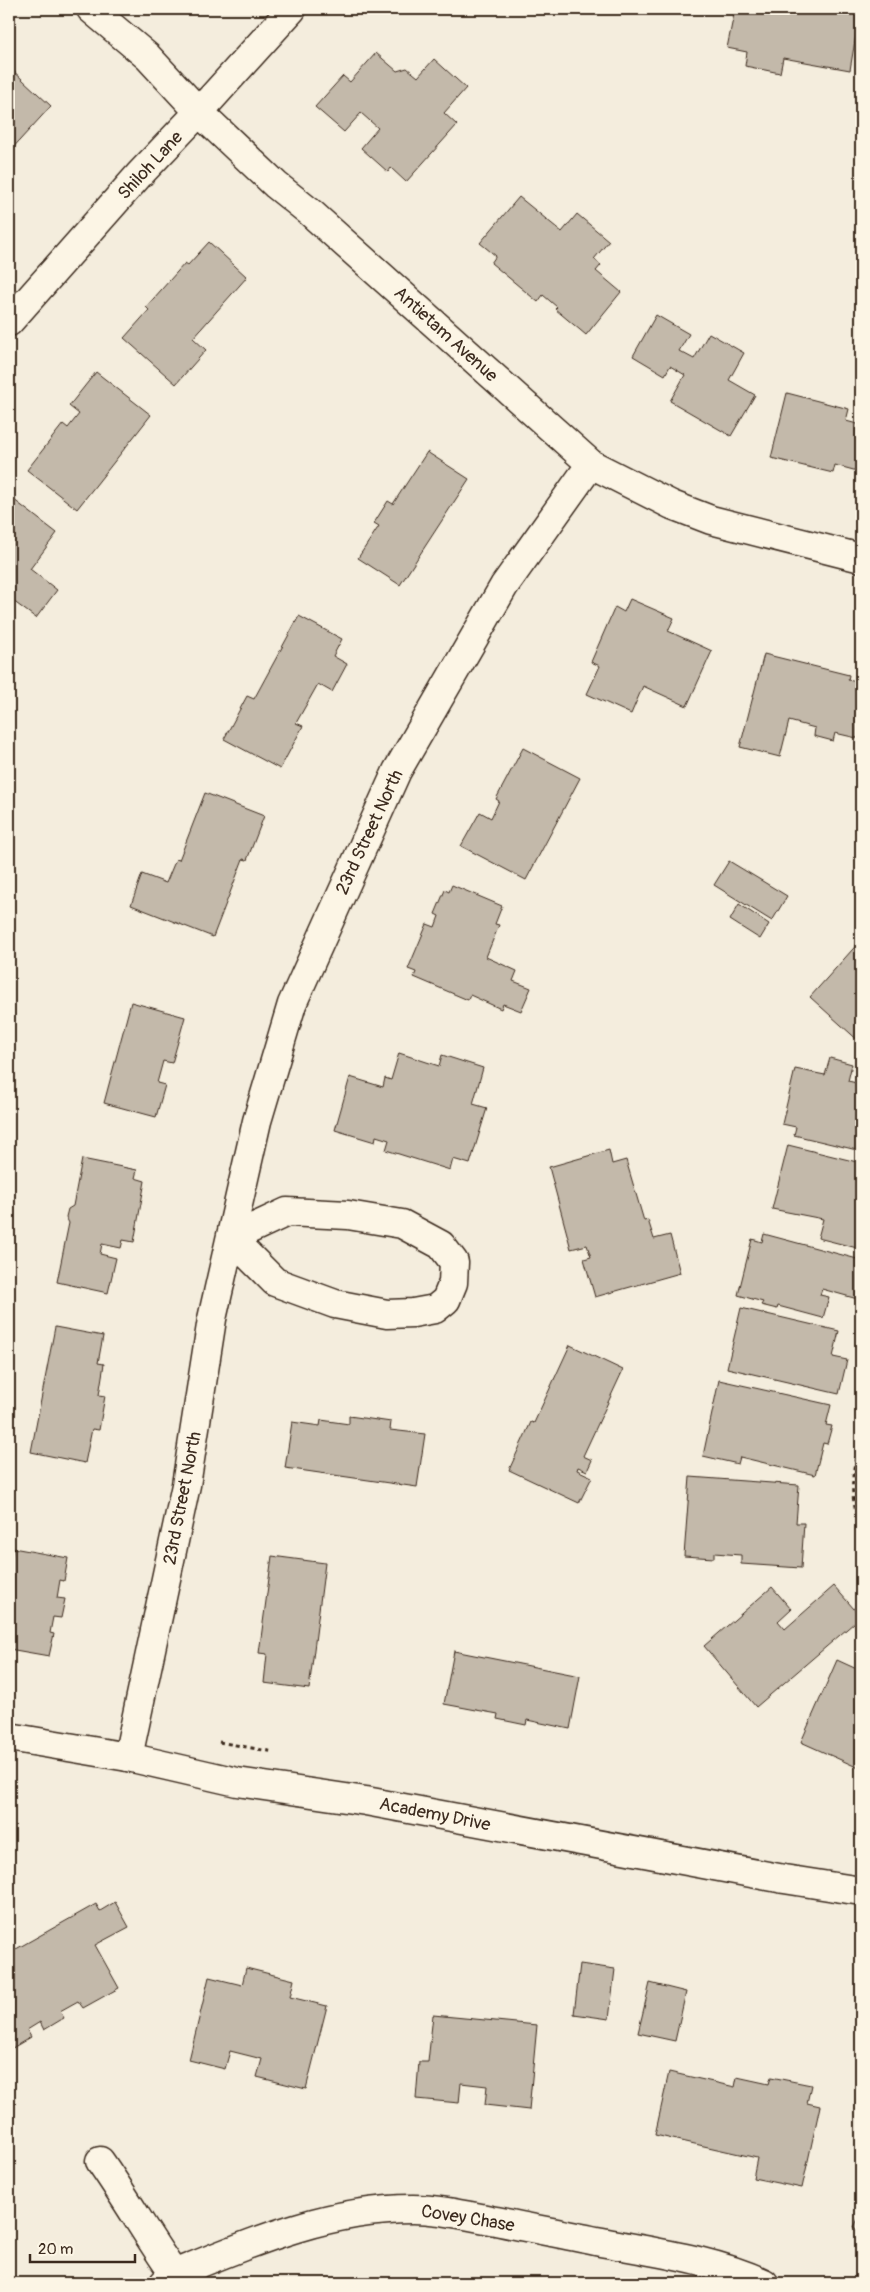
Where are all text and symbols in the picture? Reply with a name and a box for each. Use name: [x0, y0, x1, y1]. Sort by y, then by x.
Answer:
street label: Shiloh Lane: [113, 126, 188, 205]
street label: Antietam Avenue: [389, 282, 502, 387]
street label: 23rd Street North: [330, 766, 408, 898]
street label: 23rd Street North: [158, 1430, 207, 1567]
street label: Academy Drive: [377, 1792, 493, 1837]
street label: Covey Chase: [420, 2200, 516, 2237]
scale bar: [30, 2232, 135, 2264]
text: 20 m: [38, 2240, 73, 2259]

